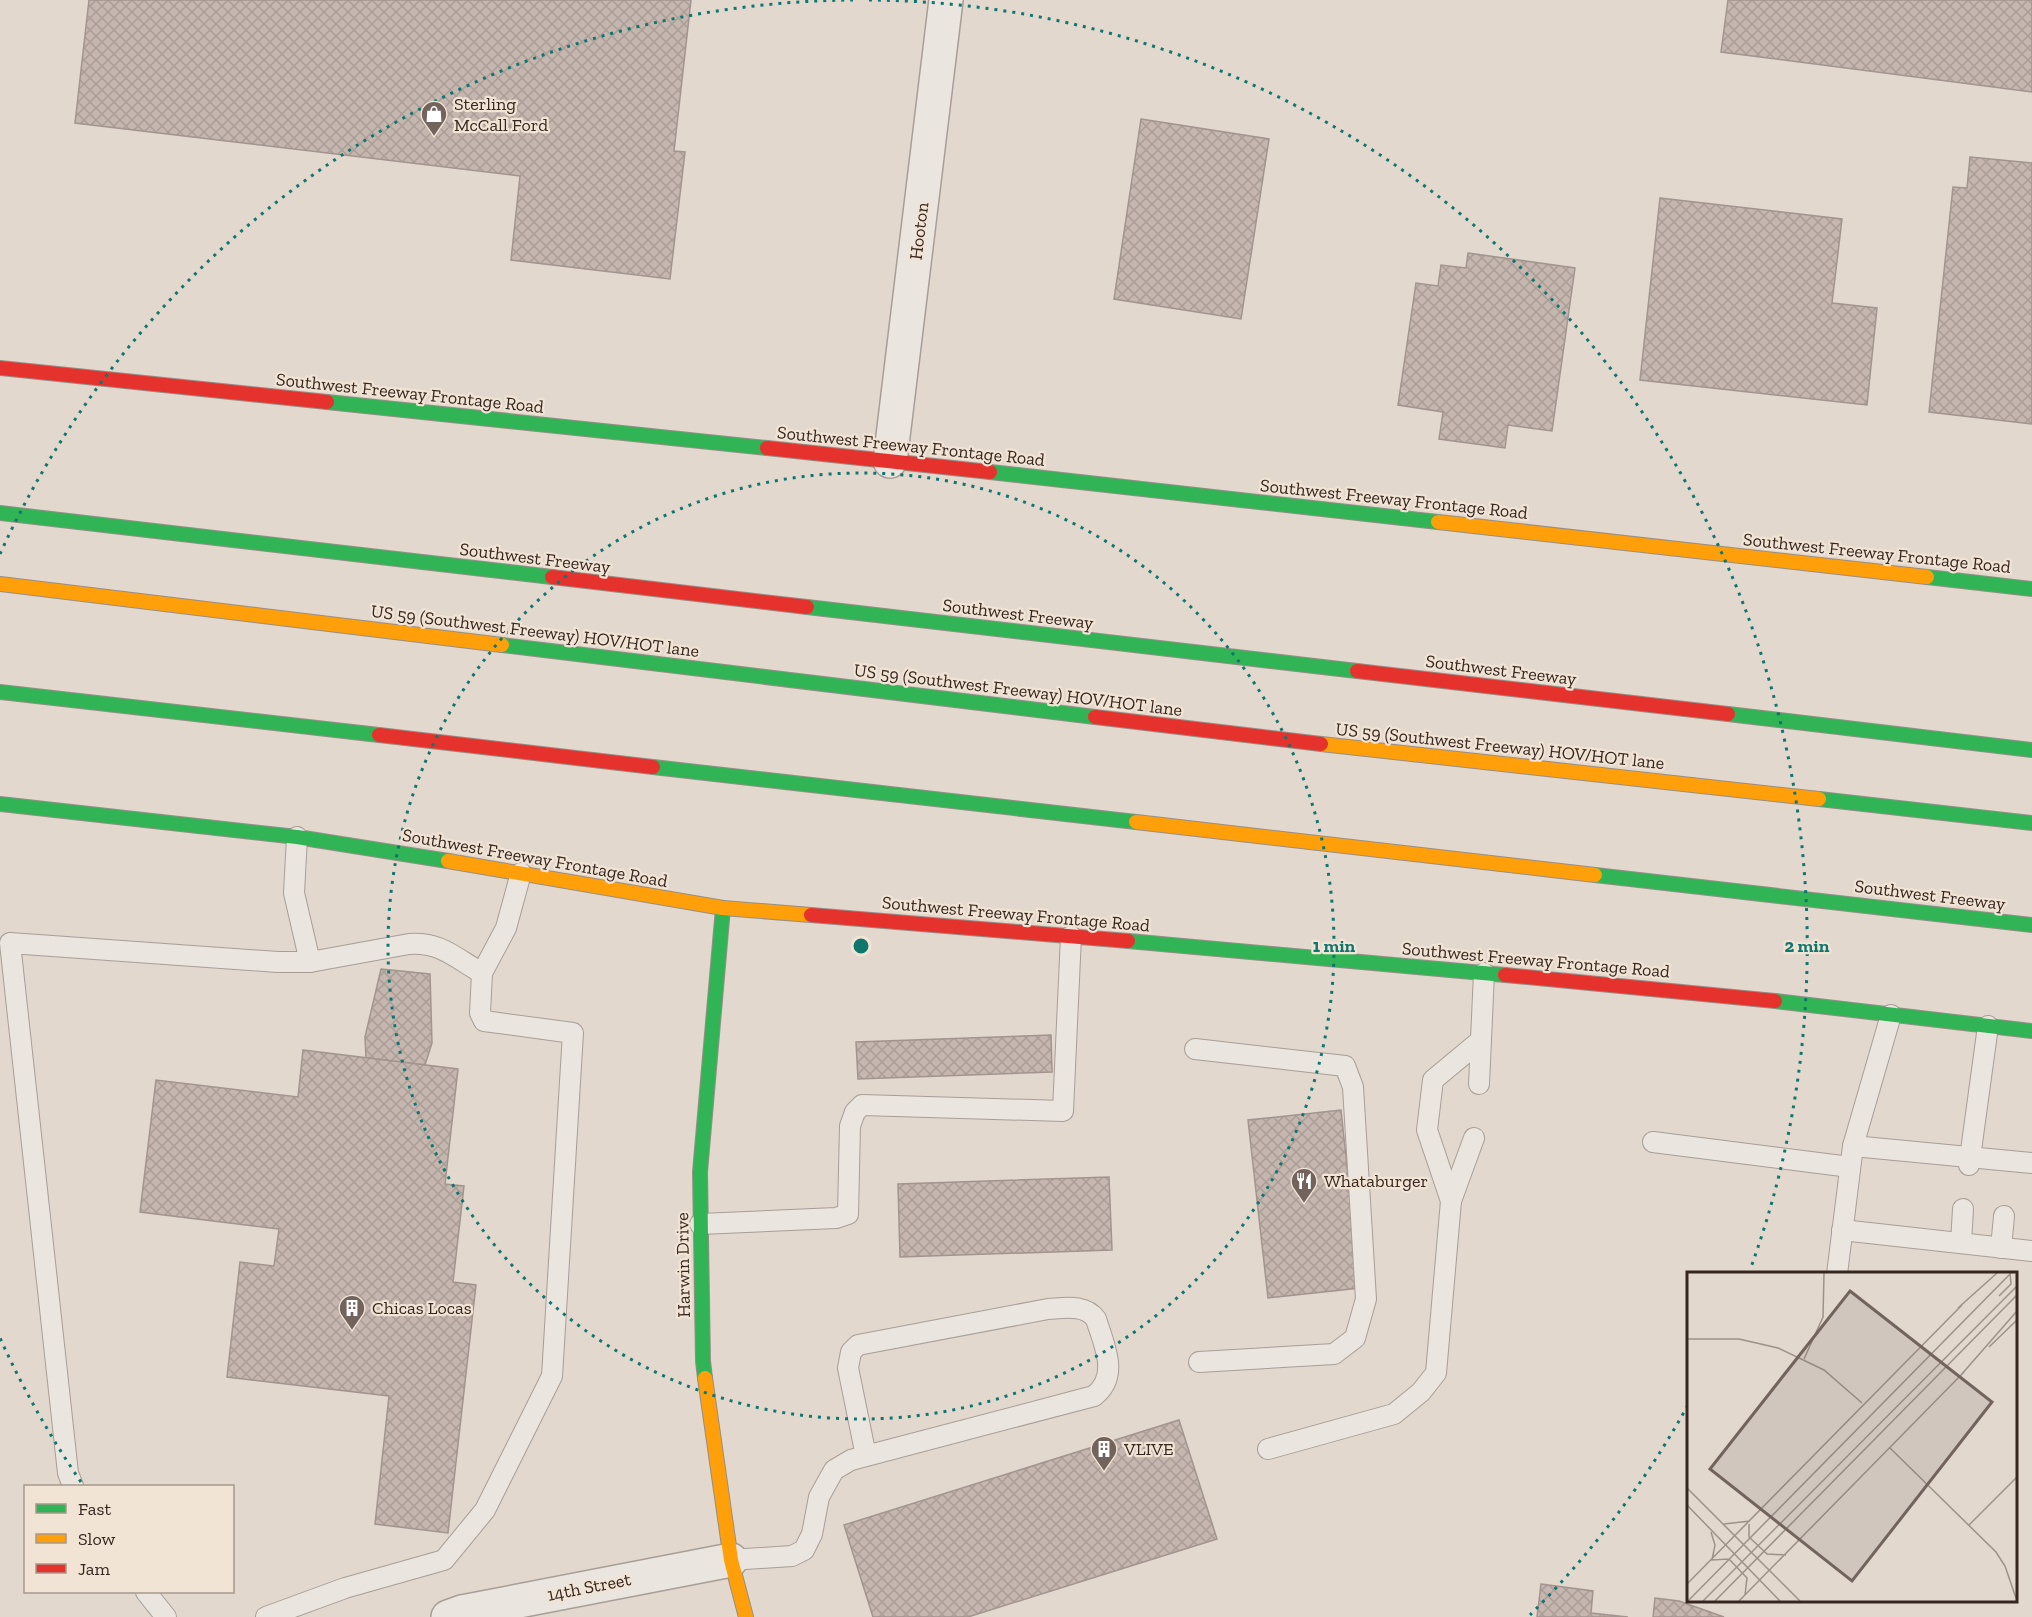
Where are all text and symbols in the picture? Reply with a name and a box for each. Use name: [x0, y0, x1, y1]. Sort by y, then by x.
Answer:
place label: Sterling McCall Ford: [454, 93, 548, 136]
shop icon: Sterling McCall Ford: [419, 99, 449, 137]
street label: Hooton: [905, 200, 934, 261]
street label: Southwest Freeway Frontage Road: [275, 368, 545, 418]
street label: Southwest Freeway Frontage Road: [776, 421, 1046, 471]
street label: Southwest Freeway Frontage Road: [1259, 474, 1529, 524]
street label: Southwest Freeway Frontage Road: [1742, 528, 2012, 578]
street label: Southwest Freeway: [458, 538, 612, 578]
street label: Southwest Freeway: [941, 594, 1095, 634]
street label: US 59 (Southwest Freeway) HOV/HOT lane: [370, 600, 700, 662]
street label: Southwest Freeway: [1424, 650, 1578, 690]
street label: US 59 (Southwest Freeway) HOV/HOT lane: [853, 659, 1183, 721]
street label: US 59 (Southwest Freeway) HOV/HOT lane: [1334, 718, 1666, 774]
street label: Southwest Freeway Frontage Road: [401, 824, 669, 892]
street label: Southwest Freeway: [1853, 875, 2007, 915]
street label: Southwest Freeway Frontage Road: [881, 891, 1151, 937]
text: 1 min: [1313, 935, 1356, 957]
text: 2 min: [1785, 935, 1830, 957]
centre of rings: [851, 936, 871, 956]
street label: Southwest Freeway Frontage Road: [1401, 937, 1671, 983]
restaurant icon: Whataburger: [1289, 1166, 1319, 1204]
place label: Whataburger: [1324, 1170, 1428, 1192]
street label: Harwin Drive: [671, 1212, 695, 1318]
inset map: [1687, 1272, 2017, 1602]
building icon: Chicas Locas: [337, 1293, 367, 1331]
place label: Chicas Locas: [372, 1297, 472, 1319]
building icon: VLIVE: [1089, 1434, 1119, 1472]
place label: VLIVE: [1123, 1438, 1174, 1460]
legend: [24, 1485, 234, 1593]
text: Fast: [78, 1498, 111, 1520]
text: Slow: [78, 1528, 115, 1550]
text: Jam: [78, 1558, 110, 1580]
street label: 14th Street: [545, 1568, 633, 1606]

